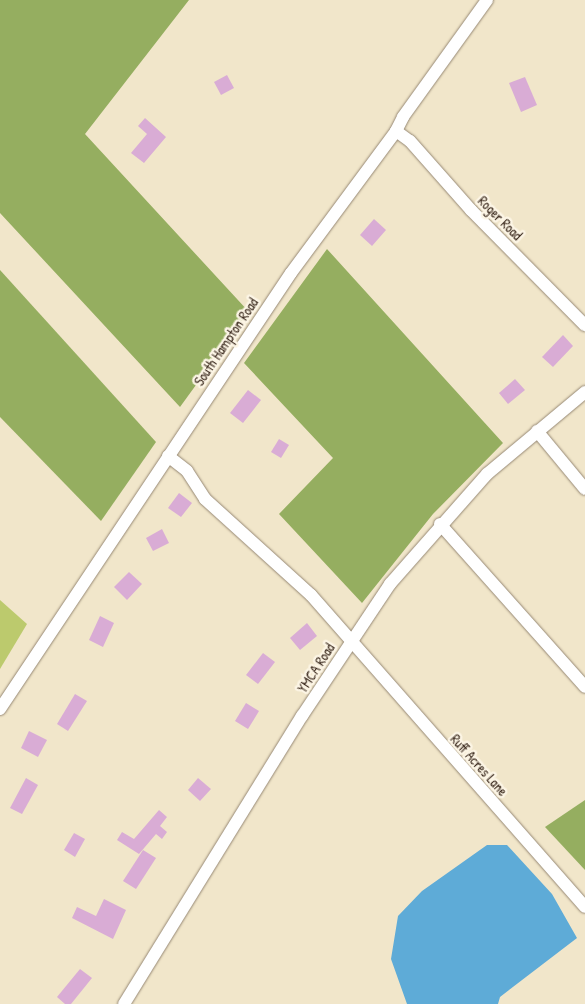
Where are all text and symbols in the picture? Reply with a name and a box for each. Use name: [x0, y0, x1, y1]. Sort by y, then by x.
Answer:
street label: Roger Road: [474, 192, 526, 244]
street label: South Hampton Road: [190, 295, 262, 389]
street label: YMCA Road: [294, 640, 338, 696]
street label: Ruff Acres Lane: [447, 731, 511, 799]

